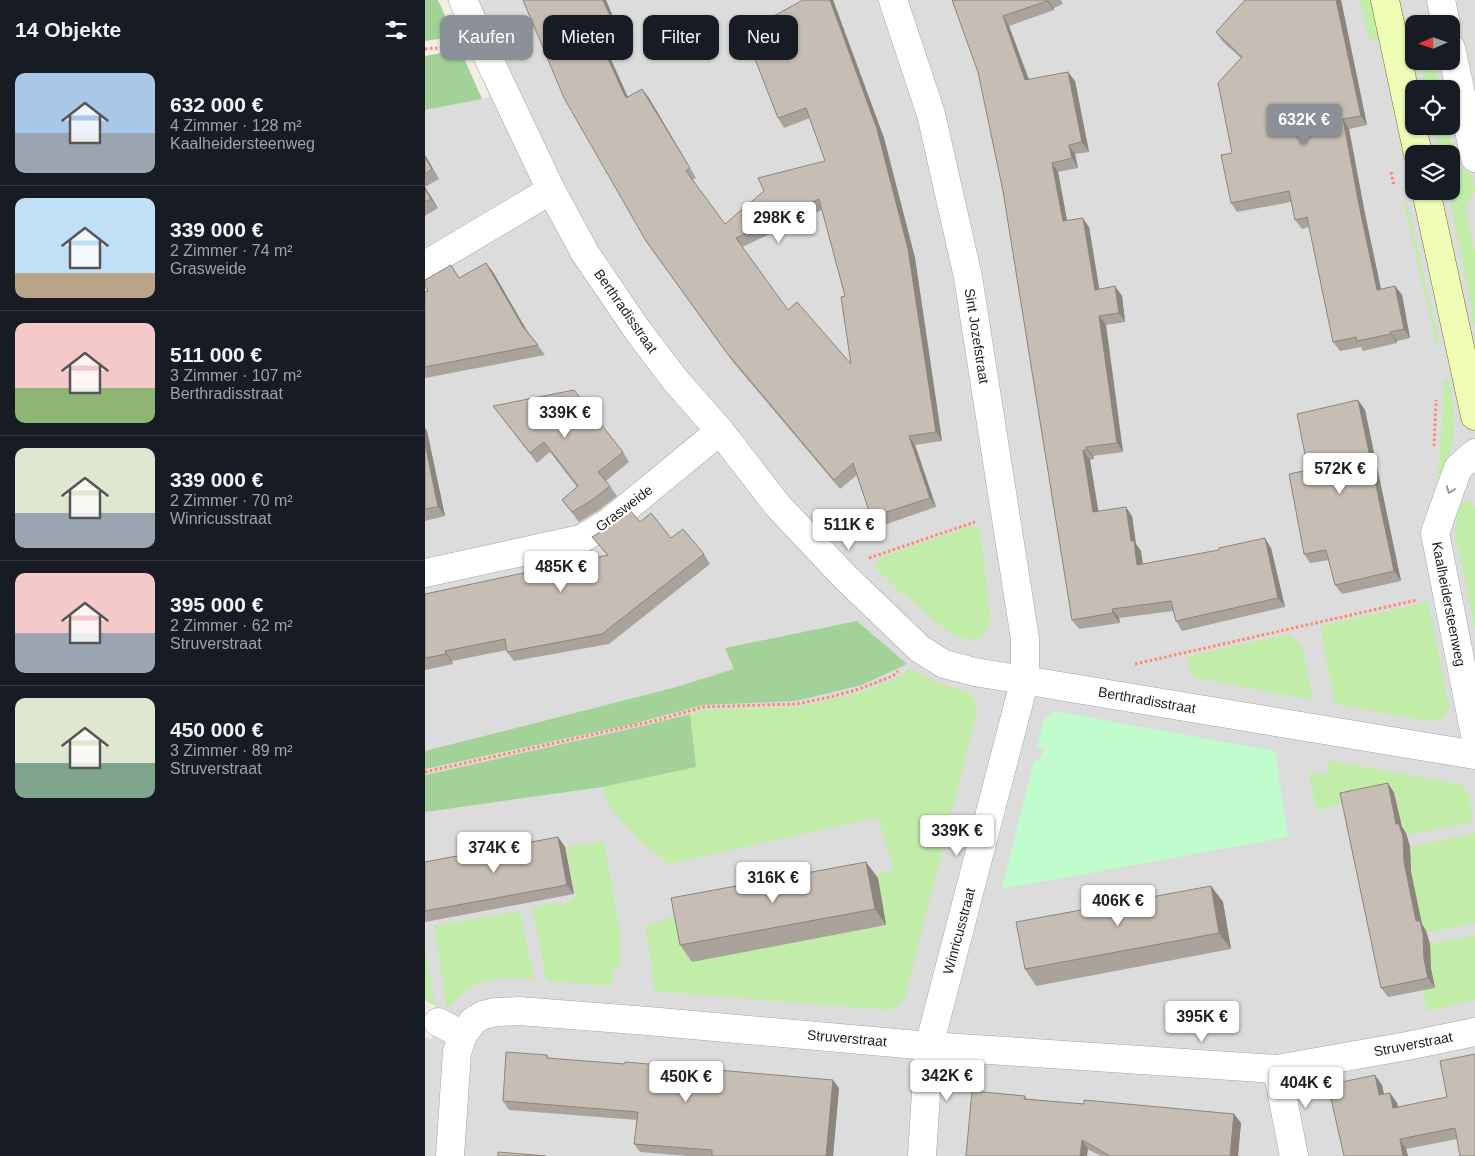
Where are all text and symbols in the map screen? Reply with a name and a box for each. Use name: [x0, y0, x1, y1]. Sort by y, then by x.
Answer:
chip: Kaufen: [440, 15, 533, 60]
chip: Mieten: [543, 15, 633, 60]
chip: Filter: [643, 15, 719, 60]
chip: Neu: [729, 15, 798, 60]
north arrow: [1405, 15, 1460, 70]
map controls: [1405, 15, 1460, 200]
icon: filters: [382, 16, 410, 44]
text: 14 Objekte: [15, 18, 121, 41]
button: locate: [1405, 80, 1460, 135]
icon: home: [55, 93, 115, 153]
text: 632 000 €: [170, 93, 263, 116]
pin: 632K €: [1263, 104, 1345, 146]
text: 632K €: [1278, 111, 1330, 128]
text: 4 Zimmer · 128 m²: [170, 117, 302, 134]
text: Kaalheidersteenweg: [170, 135, 315, 152]
button: layers: [1405, 145, 1460, 200]
pin: 298K €: [738, 202, 820, 244]
text: 298K €: [753, 209, 805, 226]
icon: home: [55, 218, 115, 278]
text: 339 000 €: [170, 218, 263, 241]
text: 2 Zimmer · 74 m²: [170, 242, 293, 259]
text: Grasweide: [170, 260, 246, 277]
street label: Berthradisstraat: [591, 266, 661, 356]
street label: Sint Jozefstraat: [962, 287, 992, 385]
icon: home: [55, 343, 115, 403]
text: 511 000 €: [170, 343, 262, 366]
text: 3 Zimmer · 107 m²: [170, 367, 302, 384]
text: Berthradisstraat: [170, 385, 283, 402]
pin: 339K €: [524, 396, 606, 439]
text: 339K €: [539, 404, 591, 421]
pin: 572K €: [1299, 452, 1381, 495]
text: 572K €: [1314, 460, 1366, 477]
icon: home: [55, 468, 115, 528]
text: 339 000 €: [170, 468, 263, 491]
street label: Grasweide: [592, 481, 656, 535]
one-way arrow: [1446, 485, 1456, 494]
text: 2 Zimmer · 70 m²: [170, 492, 293, 509]
pin: 511K €: [808, 508, 890, 551]
text: Winricusstraat: [170, 510, 271, 527]
text: 511K €: [824, 516, 874, 533]
street label: Kaalheidersteenweg: [1429, 540, 1469, 668]
pin: 485K €: [520, 550, 602, 593]
text: 485K €: [535, 558, 587, 575]
icon: home: [55, 593, 115, 653]
text: 395 000 €: [170, 593, 263, 616]
text: 2 Zimmer · 62 m²: [170, 617, 293, 634]
text: Struverstraat: [170, 635, 262, 652]
street label: Berthradisstraat: [1097, 684, 1197, 716]
icon: home: [55, 718, 115, 778]
text: 450 000 €: [170, 718, 263, 741]
text: 3 Zimmer · 89 m²: [170, 742, 293, 759]
text: Struverstraat: [170, 760, 262, 777]
pin: 339K €: [916, 814, 998, 857]
text: 339K €: [931, 822, 983, 839]
pin: 374K €: [453, 832, 535, 874]
text: 374K €: [468, 839, 520, 856]
pin: 316K €: [732, 862, 814, 904]
text: 316K €: [747, 869, 799, 886]
pin: 406K €: [1077, 884, 1159, 927]
street label: Winricusstraat: [940, 886, 978, 976]
text: 406K €: [1092, 892, 1144, 909]
pin: 395K €: [1161, 1000, 1243, 1043]
text: 395K €: [1176, 1008, 1228, 1025]
street label: Struverstraat: [806, 1027, 888, 1049]
street label: Struverstraat: [1372, 1028, 1454, 1059]
pin: 450K €: [645, 1060, 727, 1103]
pin: 342K €: [906, 1060, 988, 1102]
pin: 404K €: [1265, 1066, 1347, 1109]
text: 342K €: [921, 1067, 973, 1084]
text: 450K €: [660, 1068, 712, 1085]
text: 404K €: [1280, 1074, 1332, 1091]

